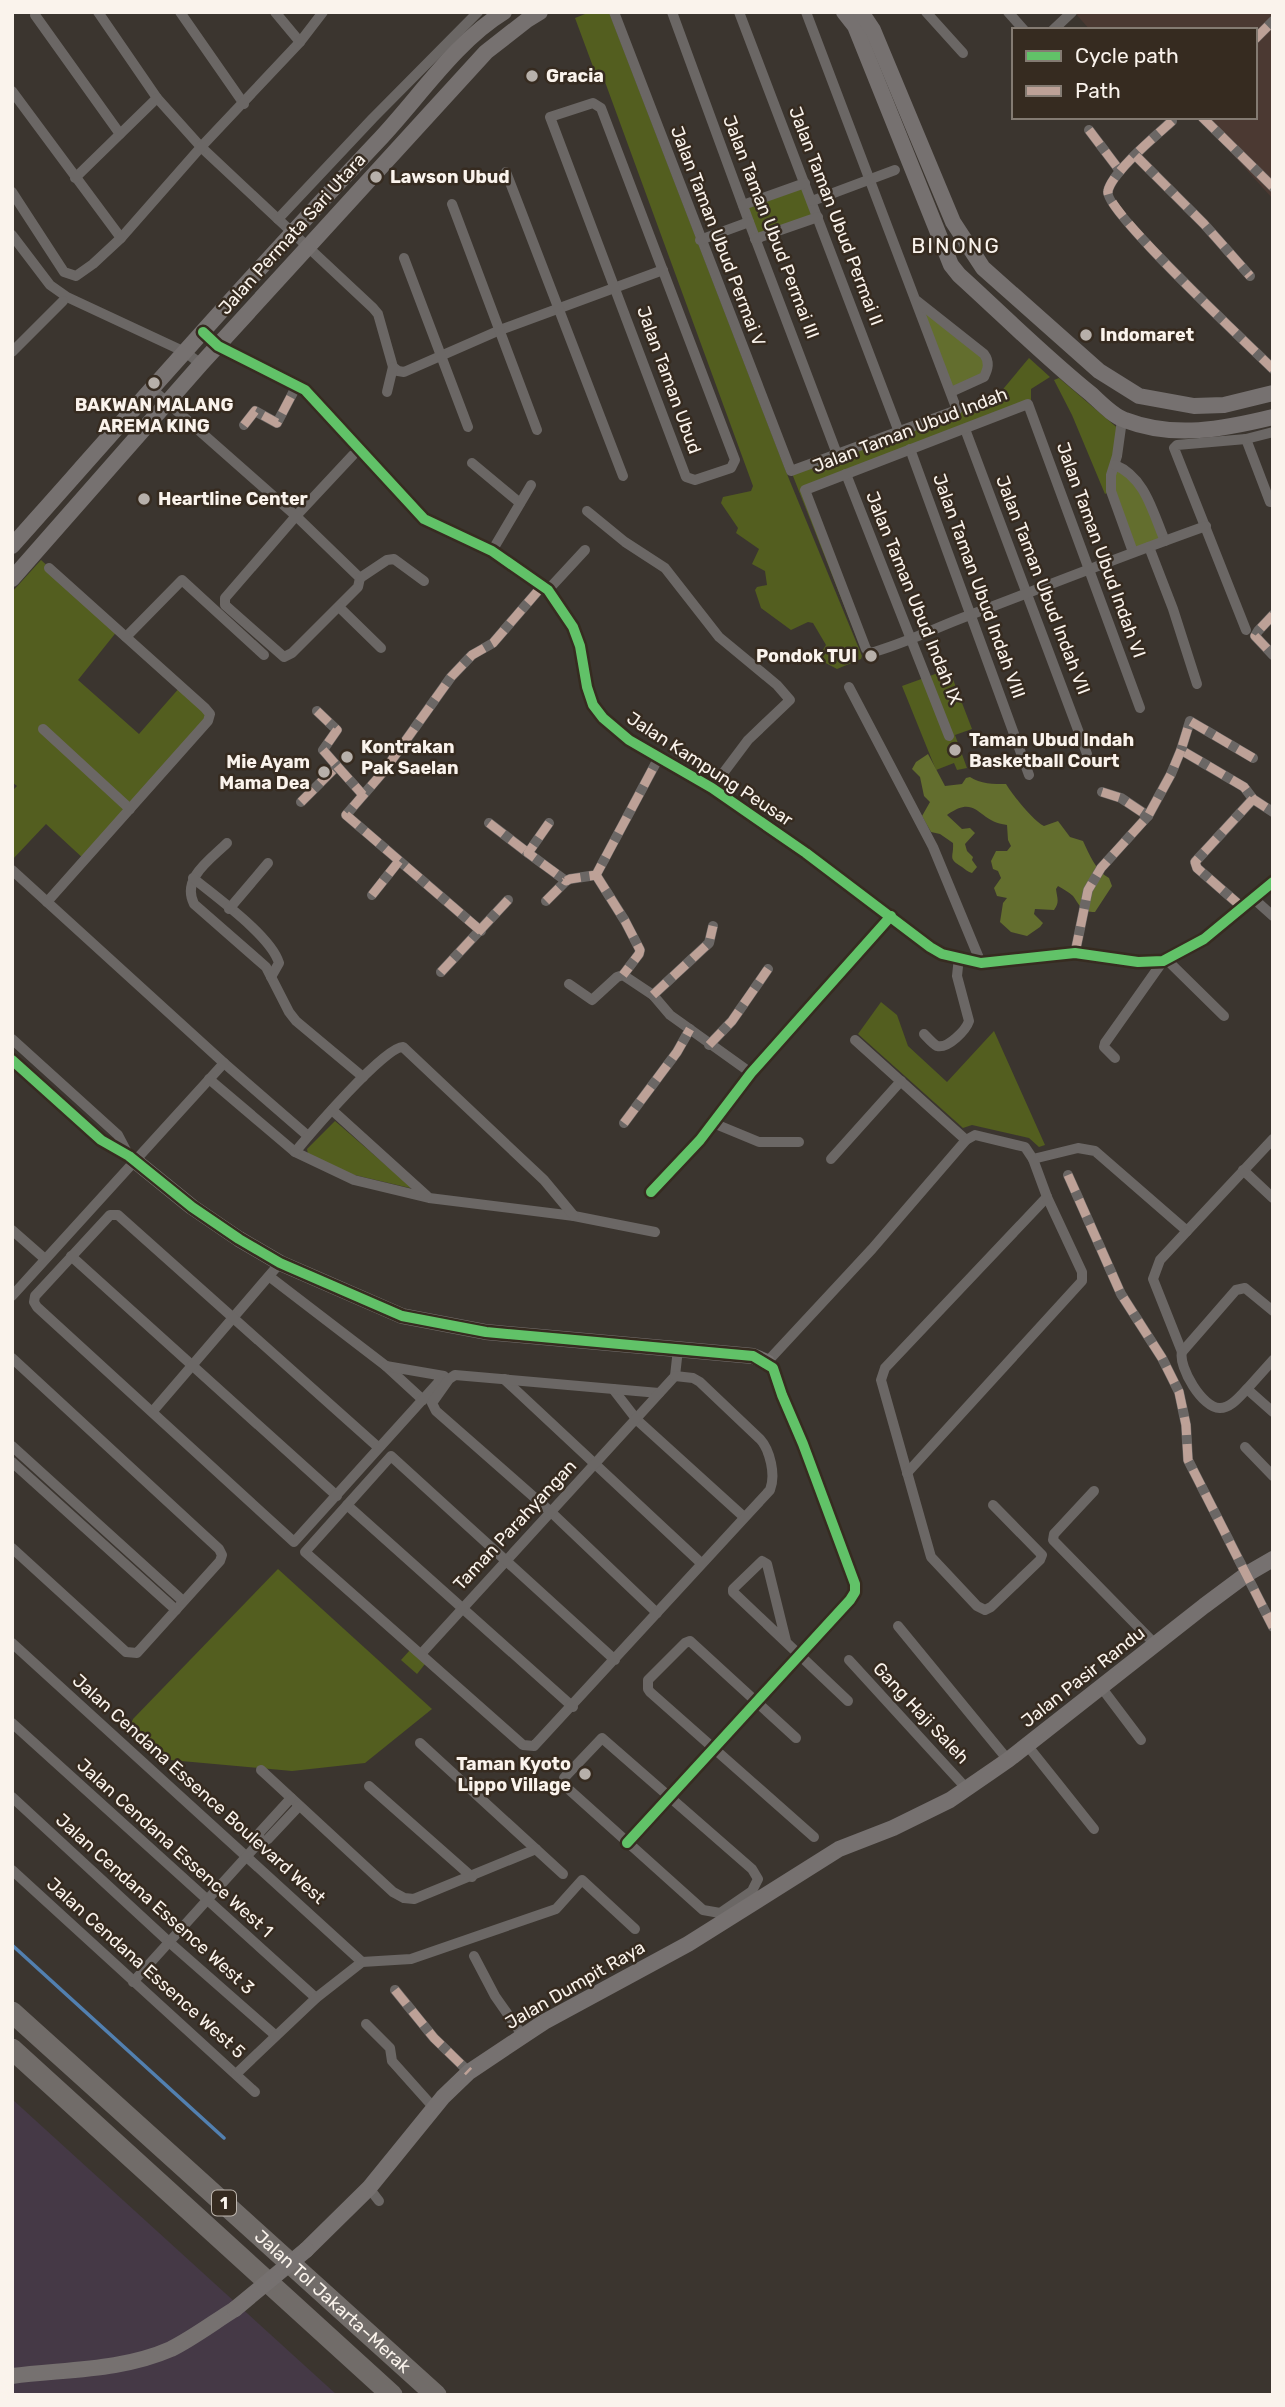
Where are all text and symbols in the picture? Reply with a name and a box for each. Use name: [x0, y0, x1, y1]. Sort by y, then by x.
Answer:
legend: [1012, 28, 1257, 119]
text: Cycle path: [1075, 43, 1179, 68]
place label: Gracia: [546, 65, 604, 87]
marker: Gracia: [524, 68, 540, 84]
text: Path: [1075, 78, 1121, 103]
street label: Jalan Taman Ubud Permai II: [784, 103, 888, 329]
street label: Jalan Taman Ubud Permai III: [718, 112, 824, 342]
street label: Jalan Taman Ubud Permai V: [666, 123, 770, 349]
street label: Jalan Permata Sari Utara: [214, 149, 370, 319]
place label: Lawson Ubud: [390, 166, 510, 188]
marker: Lawson Ubud: [368, 169, 384, 185]
district label: BINONG: [911, 233, 1001, 258]
street label: Jalan Taman Ubud: [632, 303, 706, 457]
place label: Indomaret: [1100, 324, 1194, 346]
marker: Indomaret: [1078, 327, 1094, 343]
marker: BAKWAN MALANG AREMA KING: [146, 375, 162, 391]
street label: Jalan Taman Ubud Indah: [809, 383, 1011, 477]
place label: BAKWAN MALANG AREMA KING: [75, 394, 233, 437]
street label: Jalan Taman Ubud Indah VI: [1052, 439, 1150, 661]
street label: Jalan Taman Ubud Indah VIII: [928, 471, 1030, 701]
street label: Jalan Taman Ubud Indah VII: [991, 472, 1095, 698]
place label: Heartline Center: [158, 488, 308, 510]
street label: Jalan Taman Ubud Indah IX: [861, 488, 967, 708]
marker: Heartline Center: [136, 491, 152, 507]
place label: Pondok TUI: [756, 645, 857, 667]
marker: Pondok TUI: [863, 648, 879, 664]
street label: Jalan Kampung Peusar: [623, 707, 797, 831]
place label: Taman Ubud Indah Basketball Court: [969, 729, 1134, 772]
place label: Kontrakan Pak Saelan: [361, 736, 458, 779]
marker: Taman Ubud Indah Basketball Court: [947, 742, 963, 758]
marker: Kontrakan Pak Saelan: [339, 749, 355, 765]
place label: Mie Ayam Mama Dea: [219, 751, 310, 794]
marker: Mie Ayam Mama Dea: [316, 764, 332, 780]
street label: Taman Parahyangan: [449, 1455, 581, 1595]
street label: Jalan Pasir Randu: [1017, 1622, 1149, 1732]
street label: Gang Haji Saleh: [868, 1658, 974, 1768]
street label: Jalan Cendana Essence Boulevard West: [68, 1669, 330, 1909]
place label: Taman Kyoto Lippo Village: [456, 1753, 571, 1796]
street label: Jalan Cendana Essence West 1: [72, 1754, 278, 1942]
marker: Taman Kyoto Lippo Village: [577, 1766, 593, 1782]
street label: Jalan Cendana Essence West 3: [51, 1809, 259, 1999]
street label: Jalan Cendana Essence West 5: [42, 1873, 250, 2063]
street label: Jalan Dumpit Raya: [501, 1936, 649, 2034]
road number: 1: [212, 2190, 236, 2216]
street label: Jalan Tol Jakarta–Merak: [250, 2225, 416, 2378]

